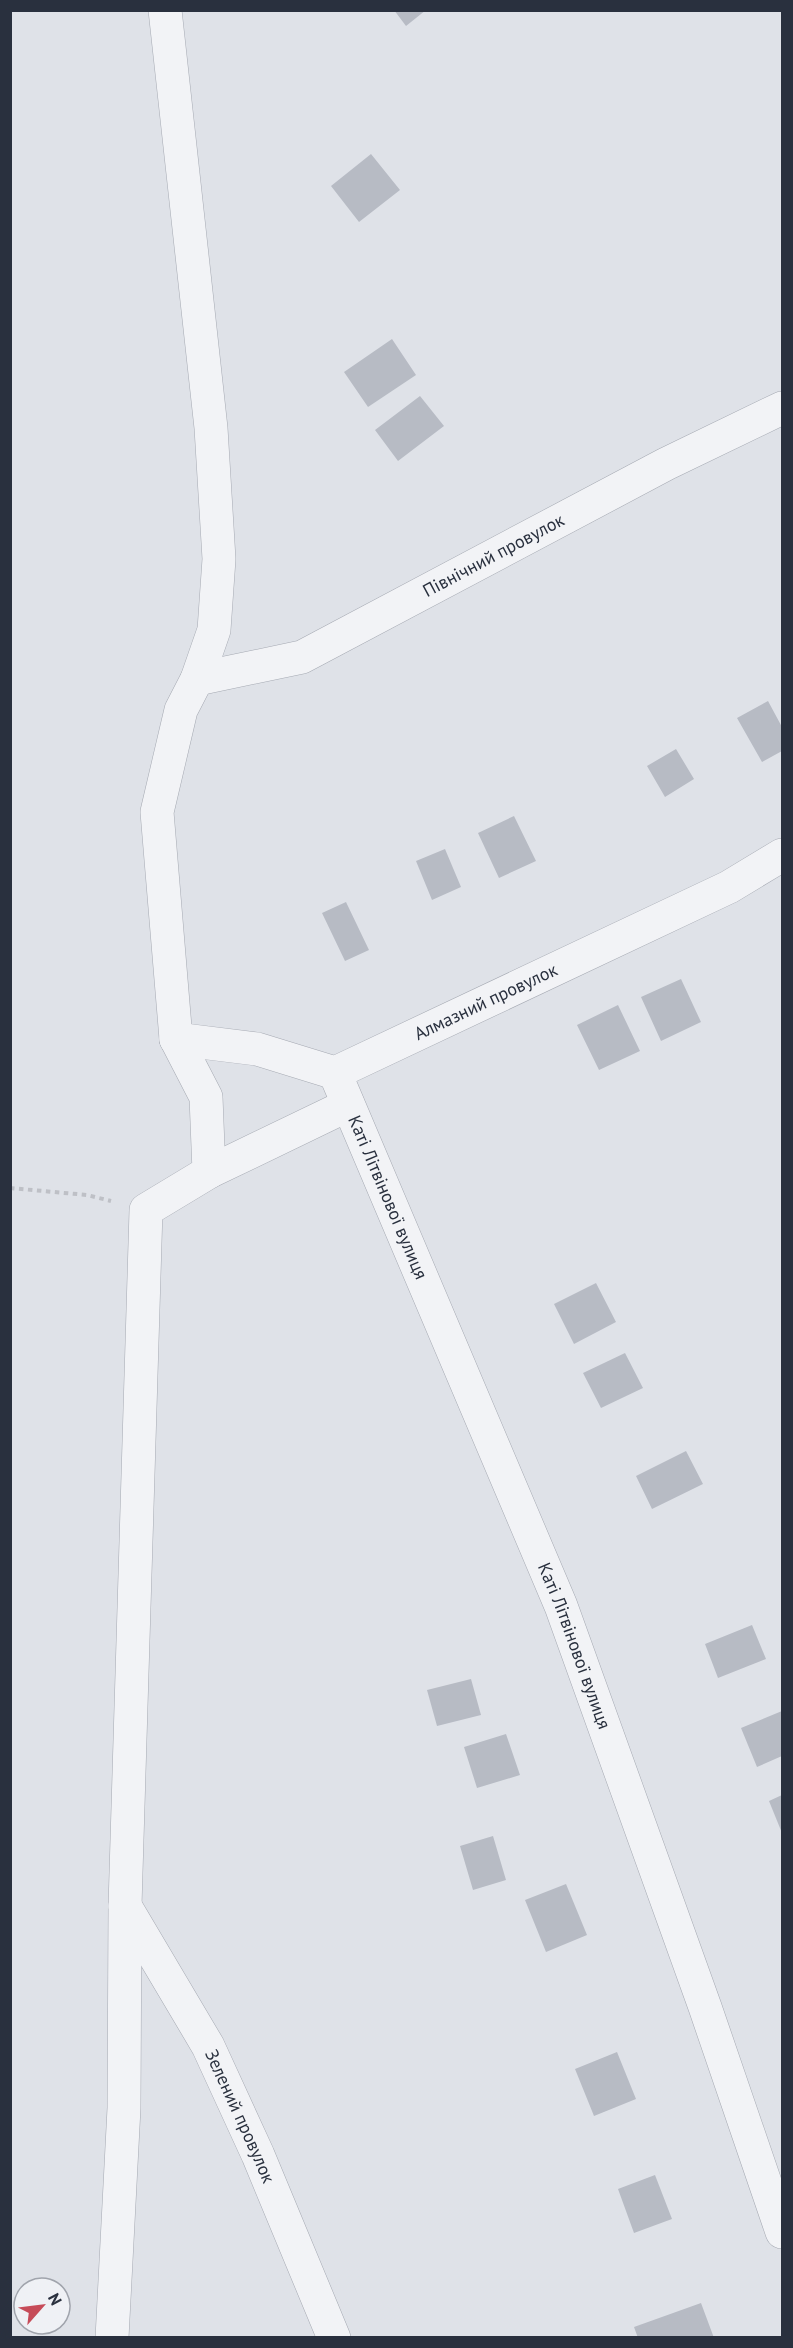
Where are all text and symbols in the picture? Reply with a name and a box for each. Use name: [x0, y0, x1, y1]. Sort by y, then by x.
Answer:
street label: Північний провулок: [419, 508, 568, 602]
street label: Алмазний провулок: [410, 958, 561, 1045]
street label: Каті Літвінової вулиця: [343, 1112, 433, 1283]
street label: Каті Літвінової вулиця: [533, 1559, 616, 1732]
street label: Зелений провулок: [200, 2046, 281, 2187]
north arrow: [12, 2276, 72, 2336]
text: N: [44, 2290, 67, 2308]

